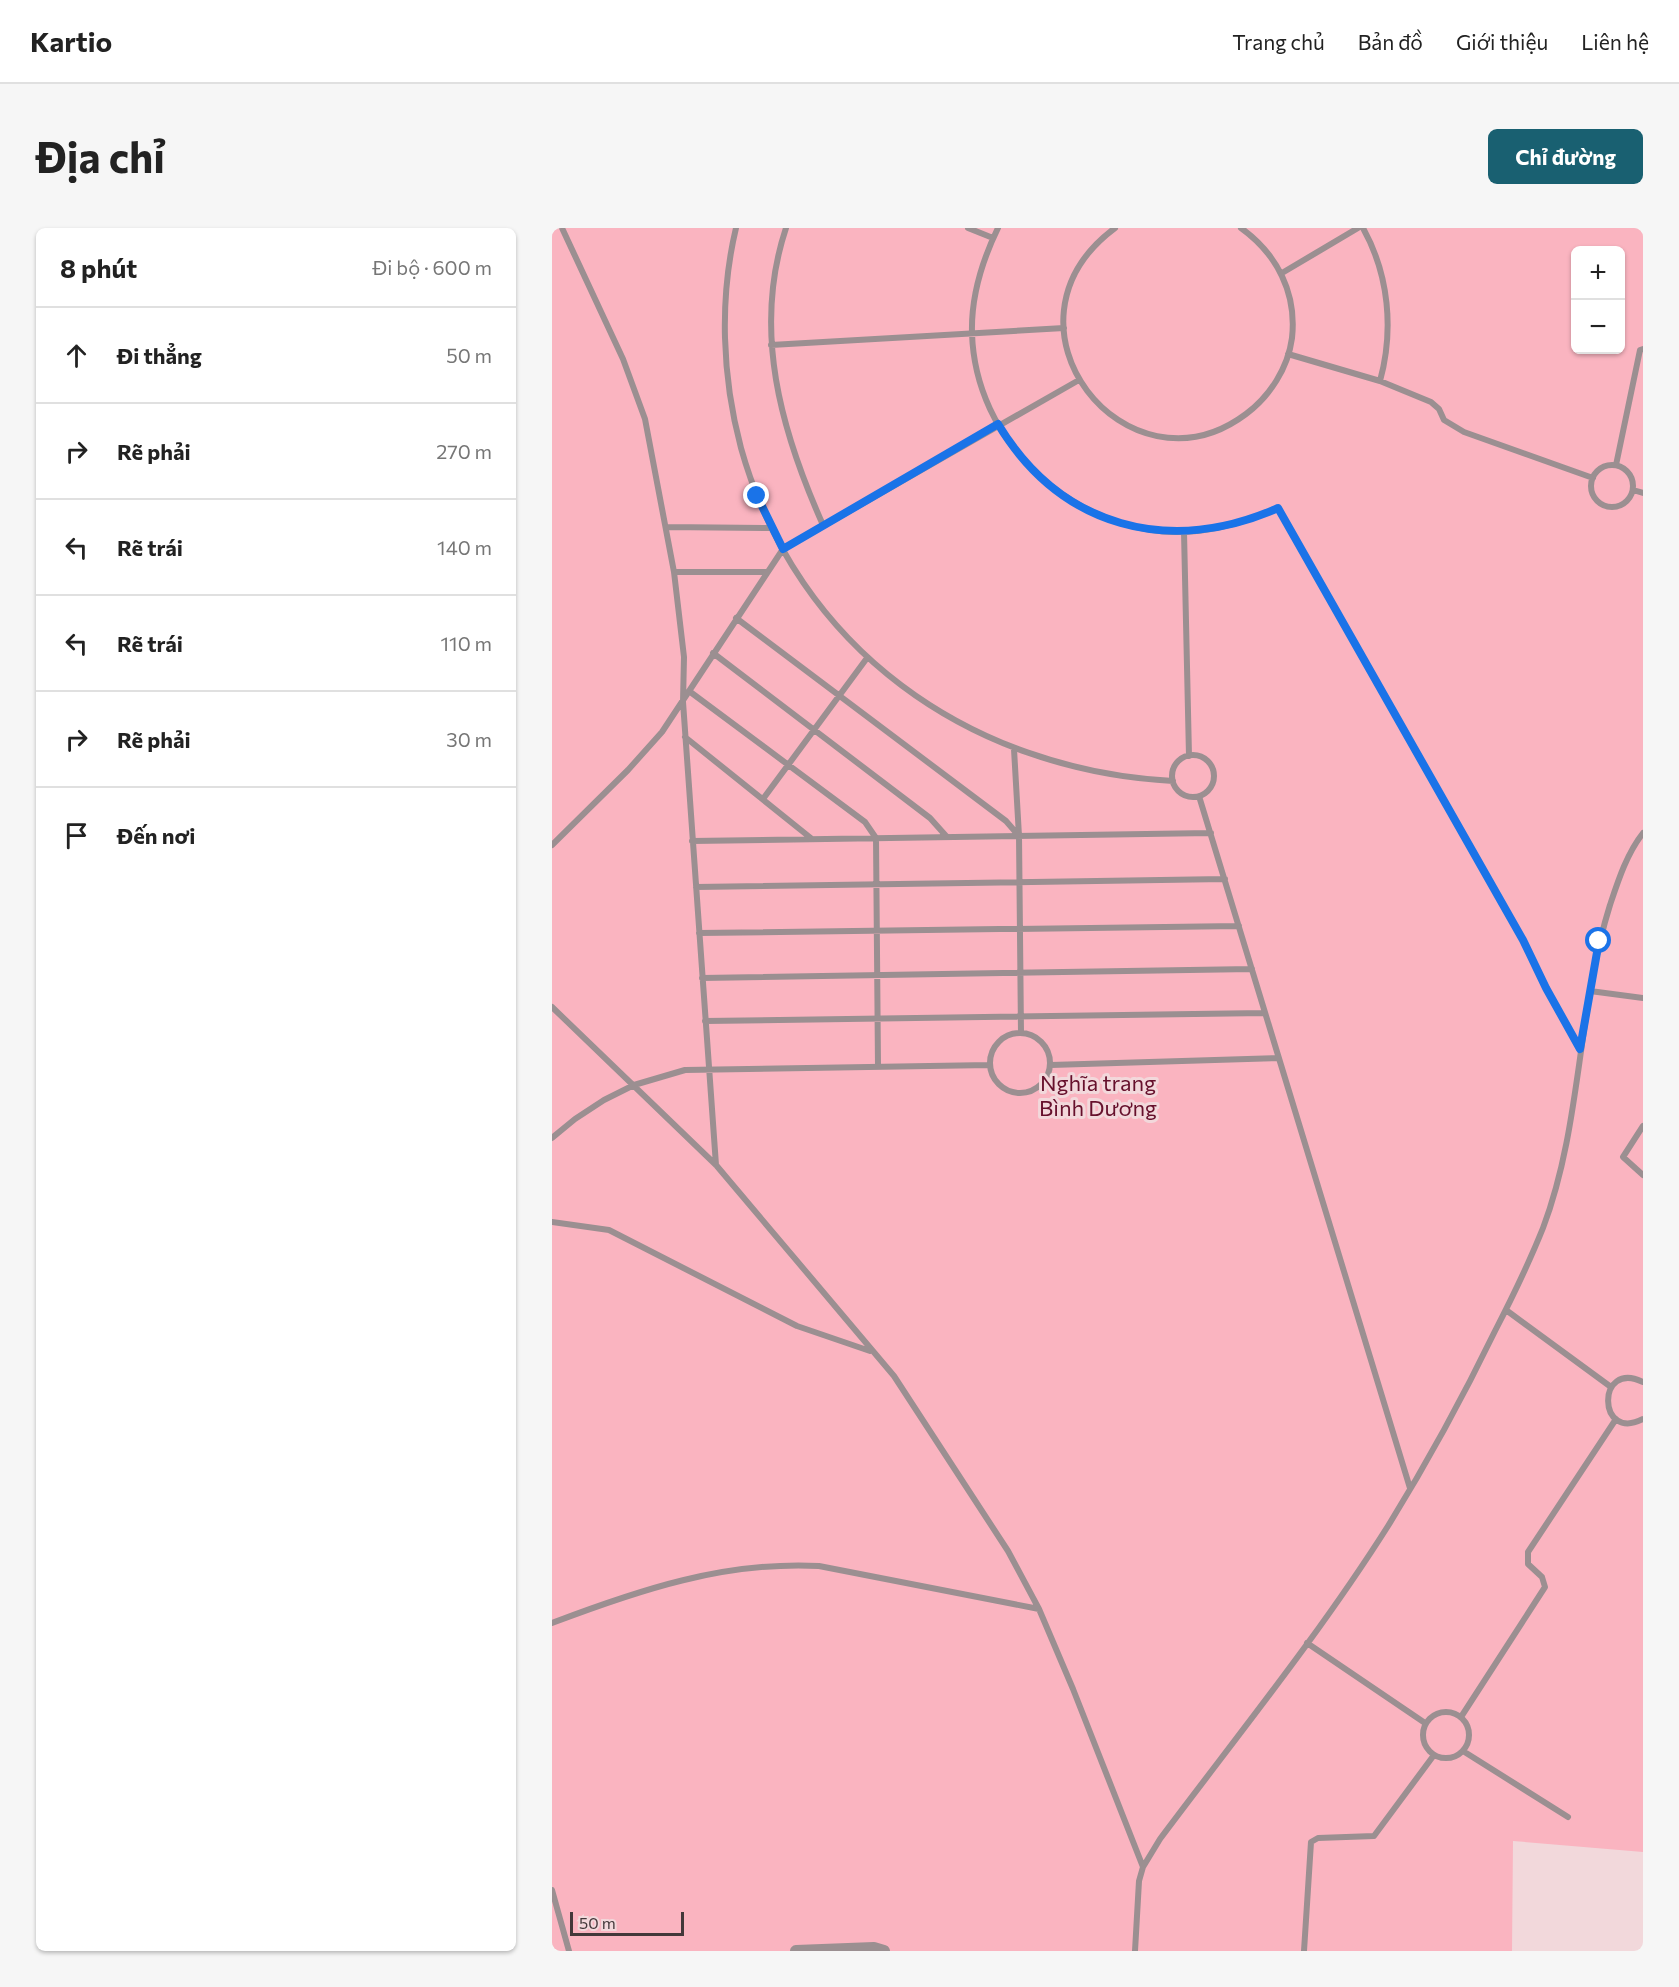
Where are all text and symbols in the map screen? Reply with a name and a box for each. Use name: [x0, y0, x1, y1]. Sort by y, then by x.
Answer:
text: Kartio: [30, 24, 112, 58]
text: Trang chủ: [1232, 29, 1325, 54]
text: Bản đồ: [1358, 29, 1423, 54]
text: Giới thiệu: [1456, 29, 1548, 54]
text: Liên hệ: [1581, 29, 1649, 54]
button: Chỉ đường: [1488, 129, 1643, 184]
text: Địa chỉ: [36, 130, 165, 182]
map controls: [1571, 246, 1625, 354]
button: +: [1571, 246, 1625, 300]
text: 8 phút: [60, 252, 137, 283]
text: Đi bộ · 600 m: [373, 255, 492, 279]
button: −: [1571, 300, 1625, 354]
icon: ahead: [60, 339, 93, 372]
text: Đi thẳng: [117, 342, 202, 369]
text: 50 m: [446, 343, 492, 367]
icon: right: [60, 435, 93, 468]
text: Rẽ phải: [117, 438, 191, 465]
text: 270 m: [436, 439, 492, 463]
route end: [743, 482, 769, 508]
icon: left: [60, 531, 93, 564]
text: Rẽ trái: [117, 534, 183, 561]
text: 140 m: [437, 535, 492, 559]
icon: left: [60, 627, 93, 660]
text: Rẽ trái: [117, 630, 183, 657]
text: 110 m: [441, 631, 492, 655]
icon: right: [60, 723, 93, 756]
text: Rẽ phải: [117, 726, 191, 753]
text: 30 m: [446, 727, 492, 751]
icon: arrive: [60, 819, 93, 852]
text: Đến nơi: [117, 822, 195, 849]
route start: [1585, 927, 1611, 953]
park label: Nghĩa trang Bình Dương: [1039, 1069, 1157, 1121]
scale bar: [570, 1909, 684, 1936]
text: 50 m: [579, 1913, 616, 1932]

